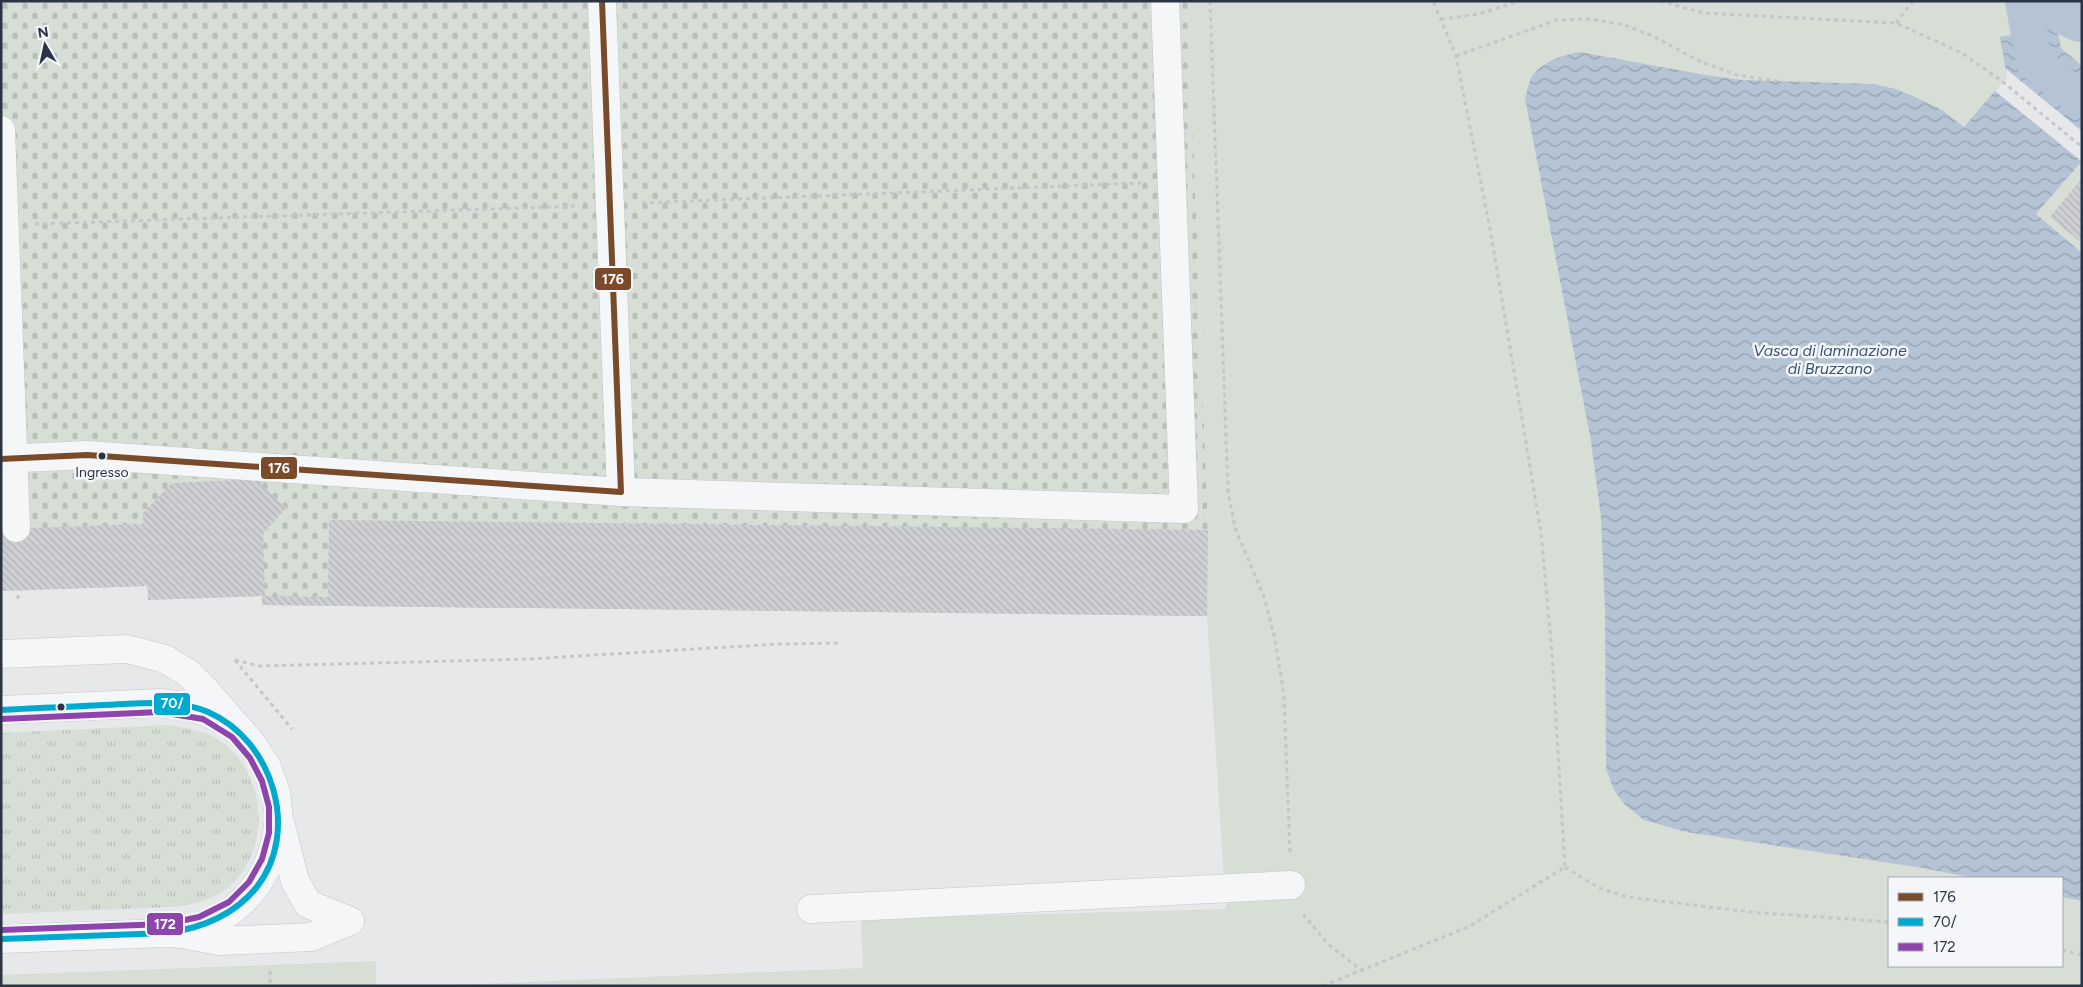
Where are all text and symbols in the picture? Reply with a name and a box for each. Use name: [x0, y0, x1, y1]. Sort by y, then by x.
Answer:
north arrow: [20, 20, 70, 70]
text: N: [36, 23, 50, 42]
line badge: 176: [594, 267, 632, 291]
text: 176: [602, 271, 624, 288]
water label: Vasca di laminazione di Bruzzano: [1753, 341, 1907, 378]
marker: Ingresso: [97, 451, 107, 461]
line badge: 176: [260, 456, 298, 480]
text: 176: [268, 460, 290, 477]
place label: Ingresso: [75, 464, 129, 481]
line badge: 70/: [153, 692, 191, 716]
text: 70/: [161, 695, 183, 712]
unlabelled marker: [56, 702, 66, 712]
legend: [1888, 877, 2063, 967]
text: 176: [1933, 888, 1956, 906]
line badge: 172: [146, 912, 184, 936]
text: 70/: [1933, 913, 1957, 931]
text: 172: [154, 916, 176, 933]
text: 172: [1933, 938, 1956, 956]

